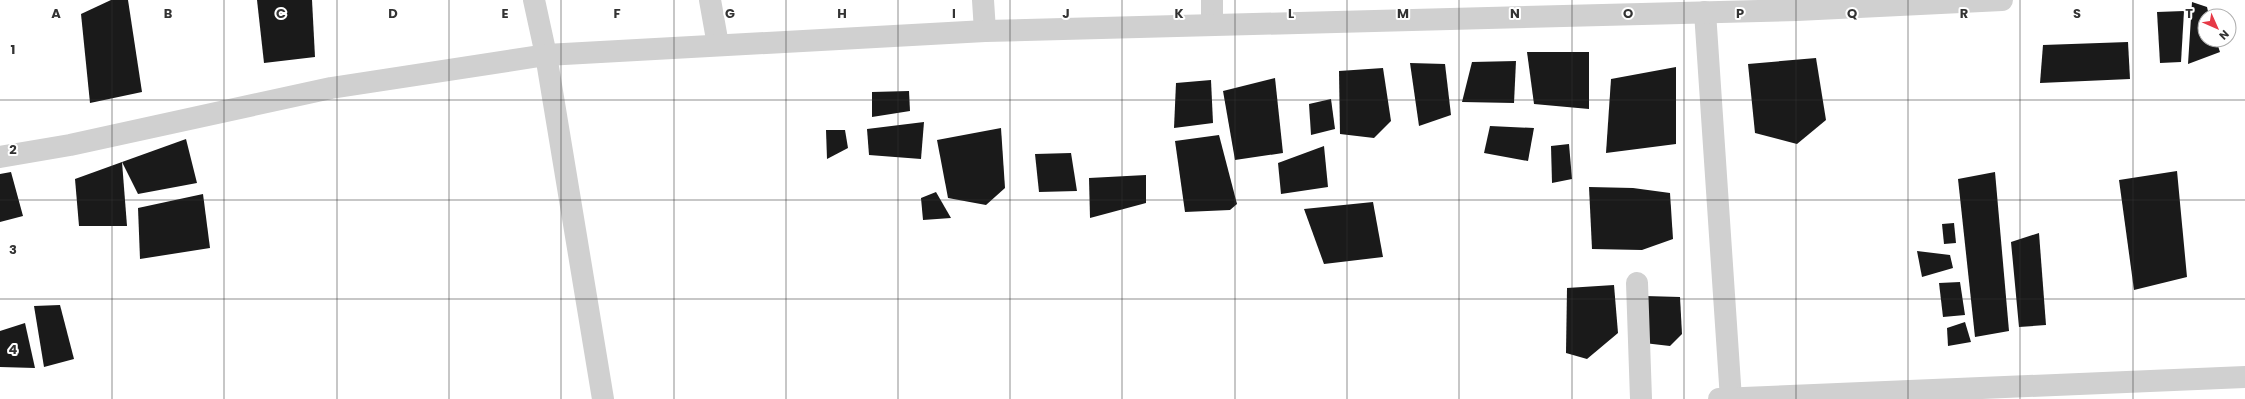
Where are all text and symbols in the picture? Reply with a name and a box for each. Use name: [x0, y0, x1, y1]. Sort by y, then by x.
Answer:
text: A: [51, 4, 61, 23]
text: B: [164, 4, 173, 23]
text: C: [276, 4, 286, 23]
text: D: [388, 4, 398, 23]
text: E: [501, 4, 509, 23]
text: F: [613, 4, 621, 23]
text: G: [725, 4, 735, 23]
text: H: [837, 4, 847, 23]
text: I: [952, 4, 956, 23]
text: J: [1062, 4, 1070, 23]
text: K: [1174, 4, 1184, 23]
text: L: [1288, 4, 1294, 23]
text: M: [1397, 4, 1409, 23]
text: N: [1510, 4, 1520, 23]
text: O: [1623, 4, 1633, 23]
text: P: [1736, 4, 1744, 23]
text: Q: [1847, 4, 1857, 23]
text: R: [1960, 4, 1968, 23]
text: S: [2073, 4, 2081, 23]
text: T: [2185, 4, 2193, 23]
north arrow: [2197, 8, 2237, 48]
text: N: [2215, 26, 2233, 44]
text: 1: [11, 40, 15, 59]
text: 2: [9, 140, 17, 159]
text: 3: [9, 240, 17, 259]
text: 4: [9, 340, 18, 359]

